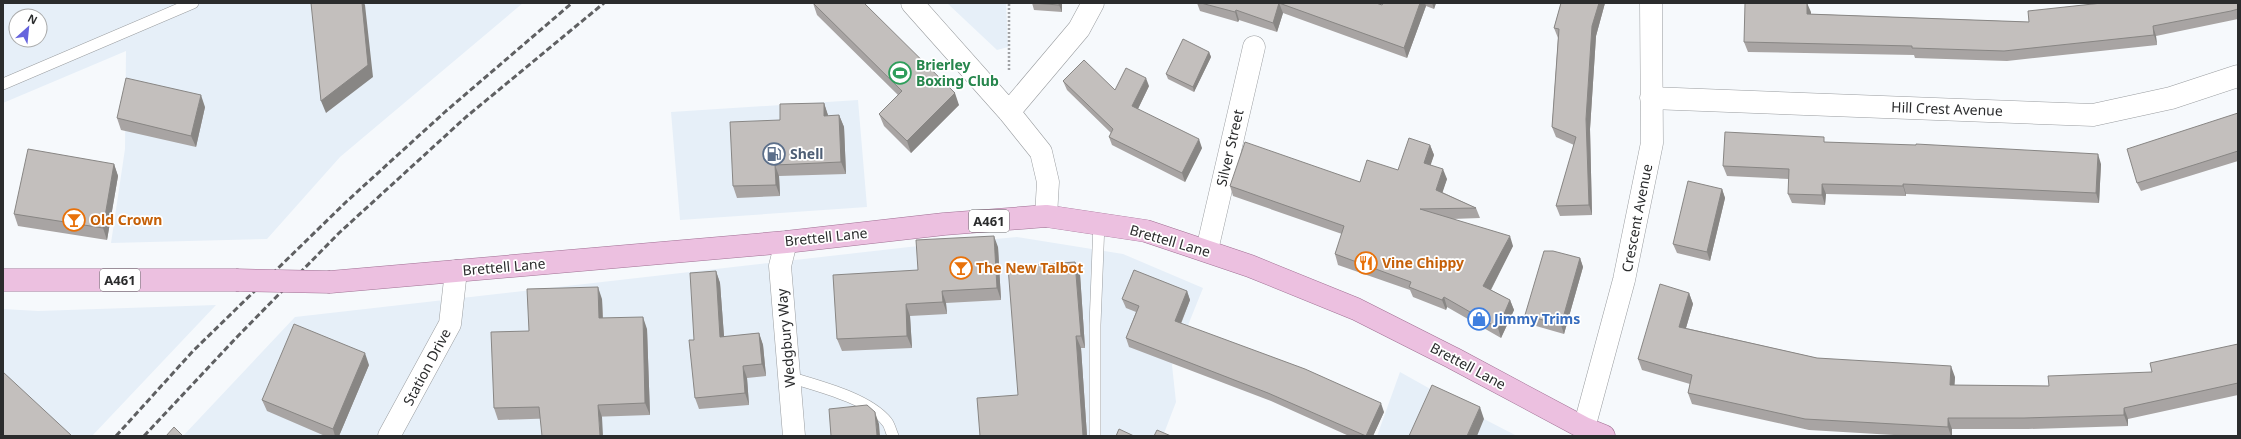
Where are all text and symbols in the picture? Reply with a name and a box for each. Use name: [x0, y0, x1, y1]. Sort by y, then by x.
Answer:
north arrow: [8, 8, 48, 48]
text: N: [25, 10, 40, 27]
place label: Brierley Boxing Club: [916, 55, 999, 90]
sports icon: Brierley Boxing Club: [887, 60, 913, 86]
street label: Hill Crest Avenue: [1891, 97, 2003, 120]
street label: Silver Street: [1211, 108, 1248, 188]
fuel station icon: Shell: [761, 141, 787, 167]
place label: Shell: [790, 144, 824, 163]
street label: Crescent Avenue: [1617, 162, 1656, 274]
bar icon: Old Crown: [61, 207, 87, 233]
place label: Old Crown: [90, 210, 162, 229]
road number: A461: [969, 210, 1009, 232]
street label: Brettell Lane: [1128, 220, 1213, 261]
street label: Brettell Lane: [784, 223, 868, 250]
restaurant icon: Vine Chippy: [1353, 250, 1379, 276]
street label: Brettell Lane: [462, 253, 546, 280]
place label: Vine Chippy: [1382, 253, 1464, 272]
bar icon: The New Talbot: [948, 255, 974, 281]
place label: The New Talbot: [976, 258, 1083, 277]
road number: A461: [100, 269, 140, 291]
street label: Wedgbury Way: [772, 287, 799, 388]
shop icon: Jimmy Trims: [1466, 306, 1492, 332]
place label: Jimmy Trims: [1492, 309, 1580, 328]
street label: Station Drive: [398, 325, 455, 409]
street label: Brettell Lane: [1427, 338, 1509, 394]

